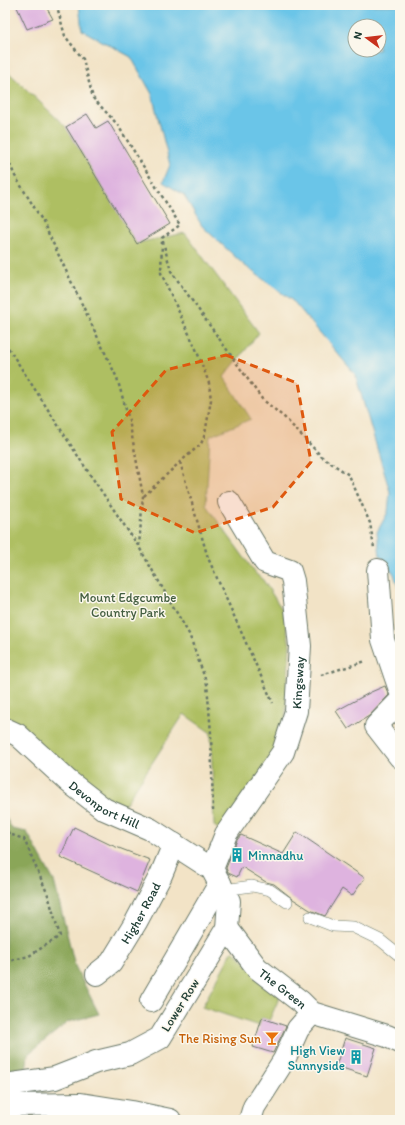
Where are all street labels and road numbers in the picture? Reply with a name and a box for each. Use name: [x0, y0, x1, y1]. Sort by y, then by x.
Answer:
street label: Kingsway: [289, 656, 307, 709]
street label: Devonport Hill: [66, 777, 143, 831]
street label: Higher Road: [117, 879, 163, 946]
street label: The Green: [256, 965, 311, 1012]
street label: Lower Row: [158, 976, 202, 1034]

